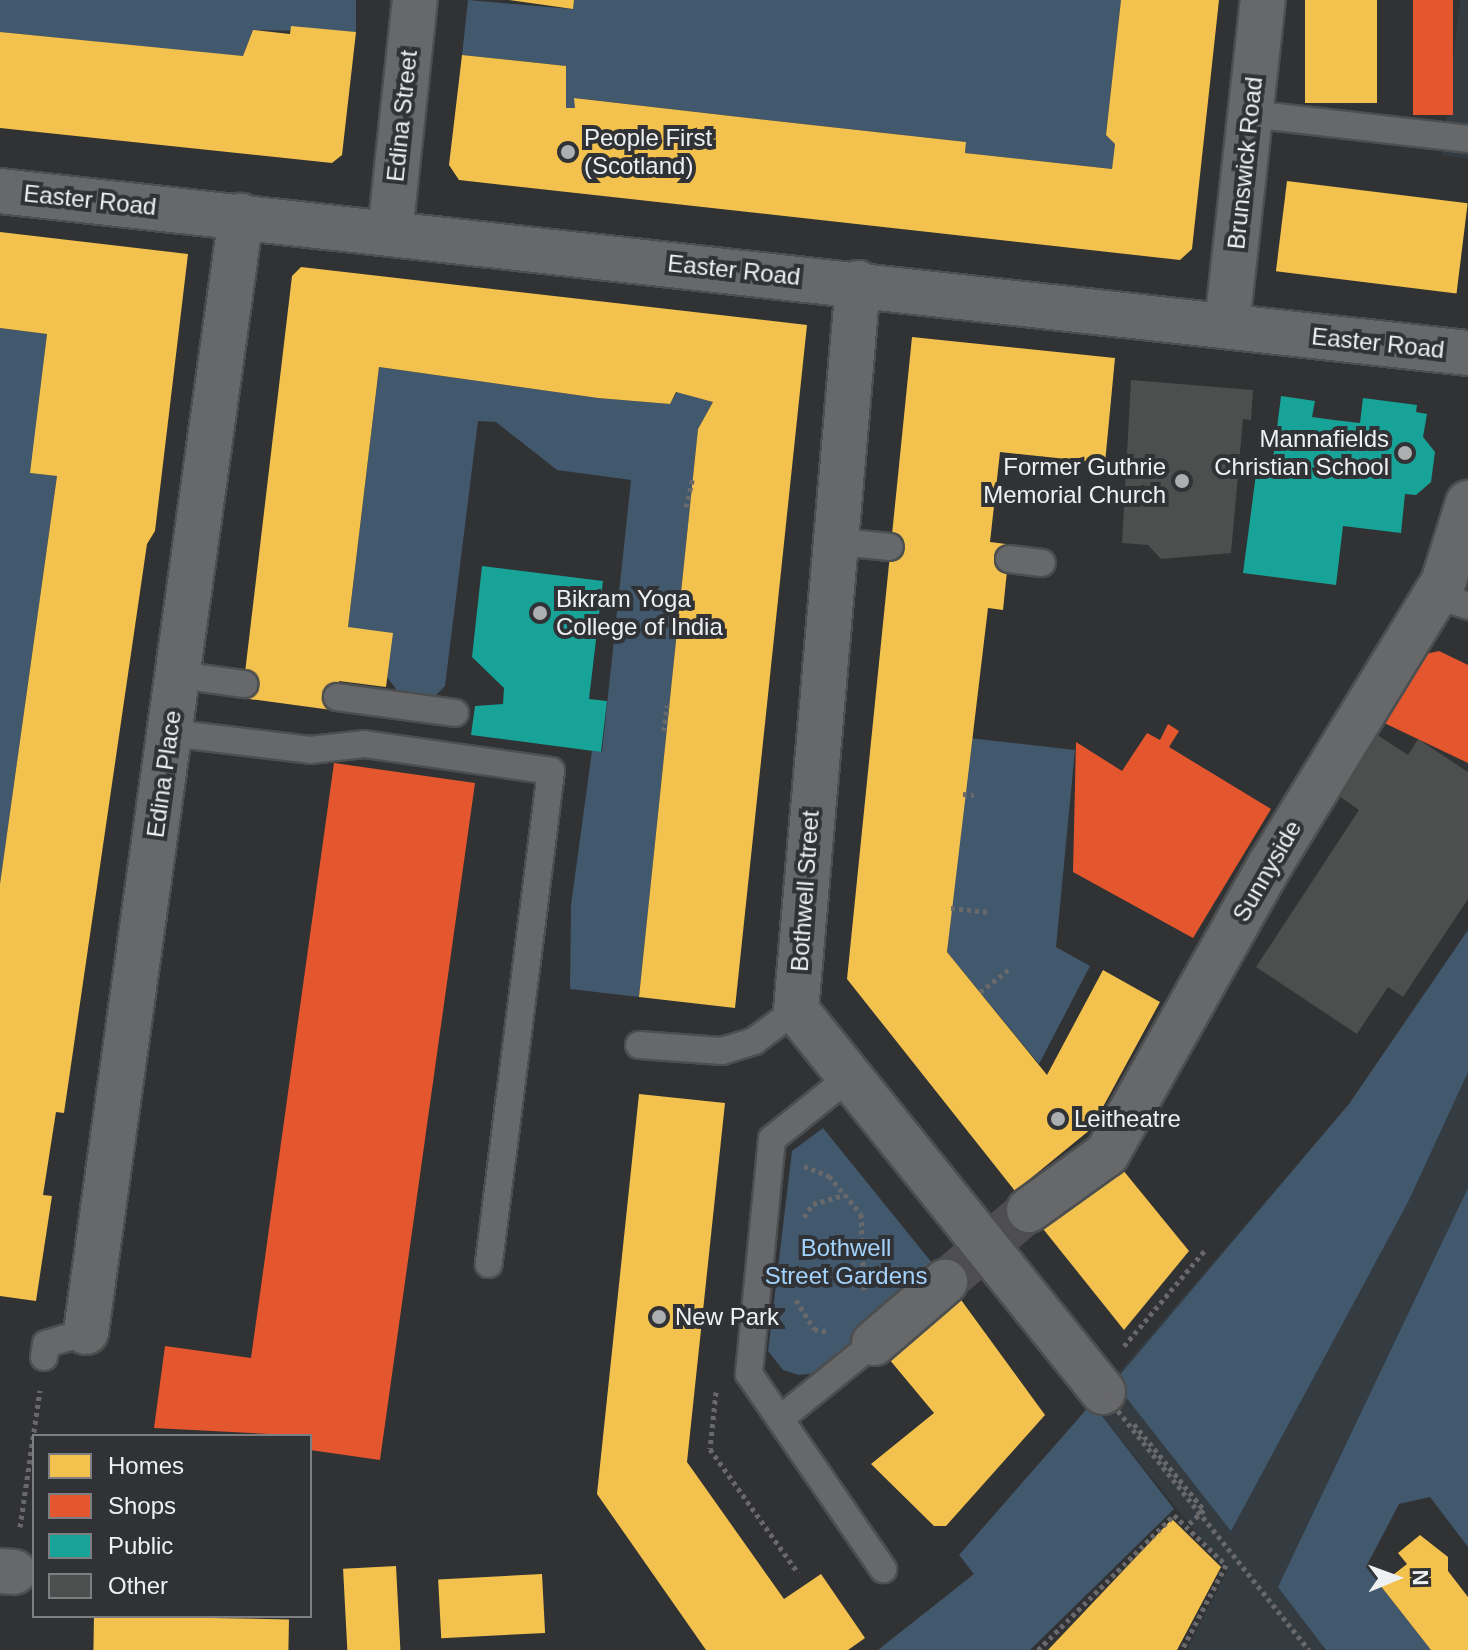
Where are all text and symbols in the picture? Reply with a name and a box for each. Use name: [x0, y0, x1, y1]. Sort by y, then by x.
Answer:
street label: Edina Street: [381, 49, 423, 183]
street label: Brunswick Road: [1222, 75, 1268, 251]
place label: People First (Scotland): [584, 124, 712, 180]
marker: People First (Scotland): [559, 143, 577, 161]
street label: Easter Road: [22, 179, 158, 221]
street label: Easter Road: [666, 249, 802, 291]
street label: Easter Road: [1310, 322, 1446, 364]
place label: Mannafields Christian School: [1214, 425, 1389, 481]
marker: Mannafields Christian School: [1396, 444, 1414, 462]
place label: Former Guthrie Memorial Church: [983, 453, 1166, 509]
marker: Former Guthrie Memorial Church: [1173, 472, 1191, 490]
place label: Bikram Yoga College of India: [556, 585, 723, 641]
marker: Bikram Yoga College of India: [531, 604, 549, 622]
street label: Edina Place: [141, 709, 187, 839]
street label: Bothwell Street: [785, 809, 825, 973]
street label: Sunnyside: [1227, 815, 1307, 927]
place label: Leitheatre: [1074, 1105, 1181, 1133]
marker: Leitheatre: [1049, 1110, 1067, 1128]
park label: Bothwell Street Gardens: [765, 1234, 927, 1290]
place label: New Park: [675, 1303, 779, 1331]
marker: New Park: [650, 1308, 668, 1326]
legend: [32, 1434, 312, 1618]
text: Homes: [108, 1452, 184, 1479]
text: Shops: [108, 1492, 176, 1519]
text: Public: [108, 1532, 173, 1559]
north arrow: [1356, 1538, 1436, 1618]
text: N: [1408, 1569, 1433, 1586]
text: Other: [108, 1572, 168, 1599]

